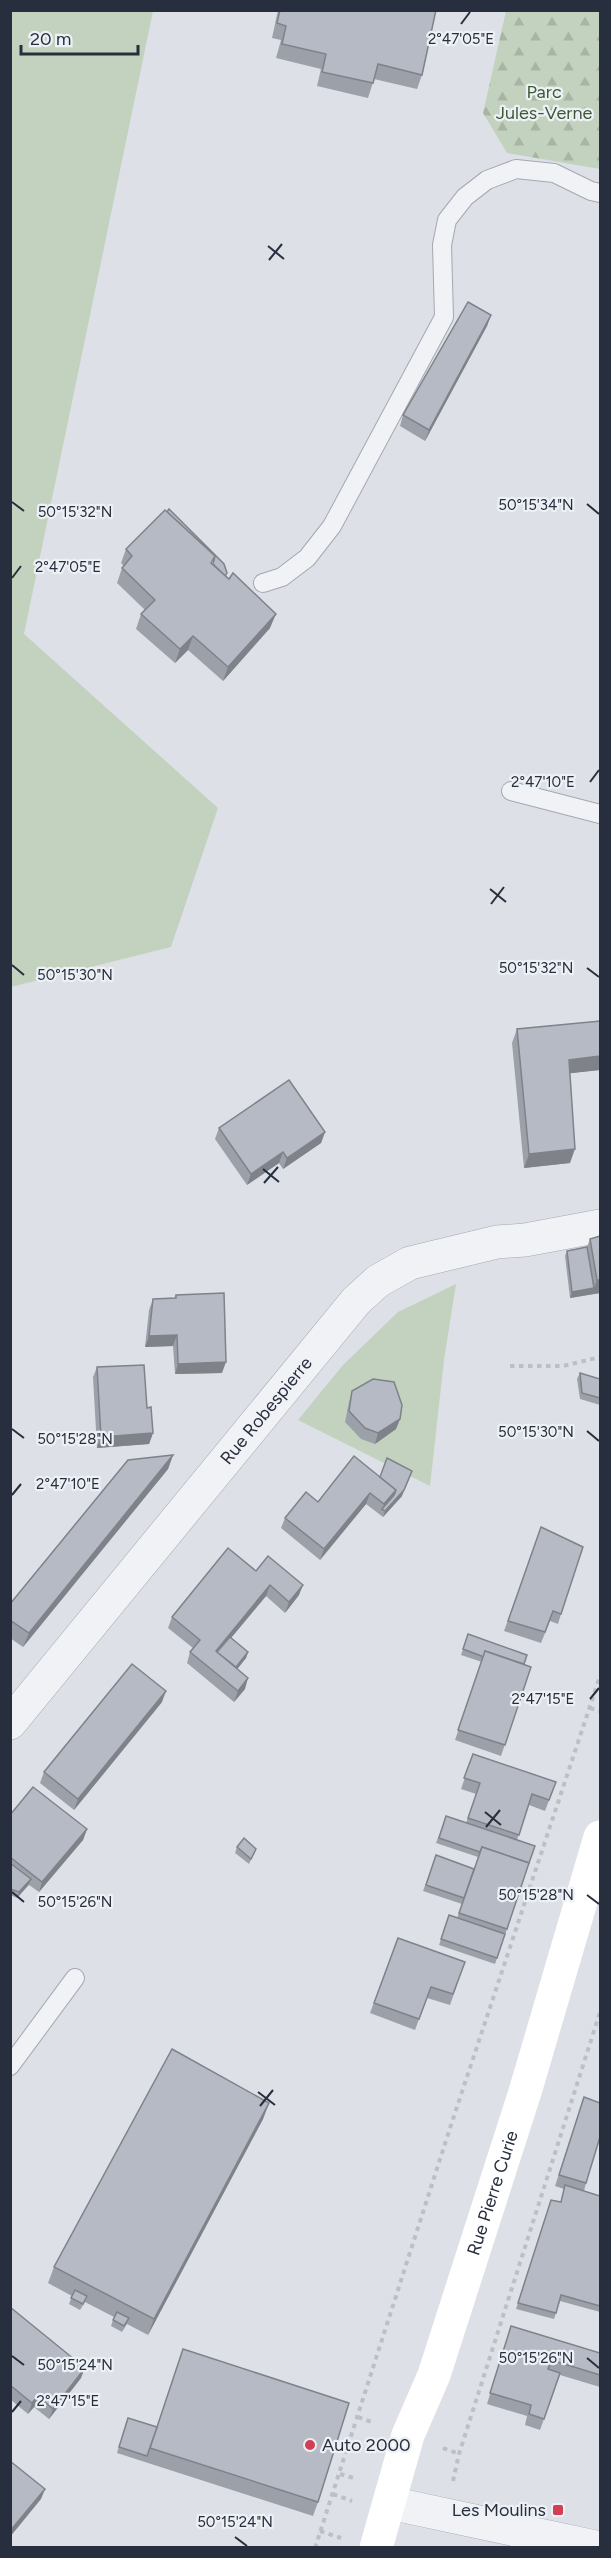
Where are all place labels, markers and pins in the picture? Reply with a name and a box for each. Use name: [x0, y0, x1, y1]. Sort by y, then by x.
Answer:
place label: Auto 2000: [322, 2434, 411, 2456]
marker: Auto 2000: [303, 2438, 317, 2452]
place label: Les Moulins: [452, 2499, 546, 2521]
marker: Les Moulins: [551, 2503, 565, 2517]

